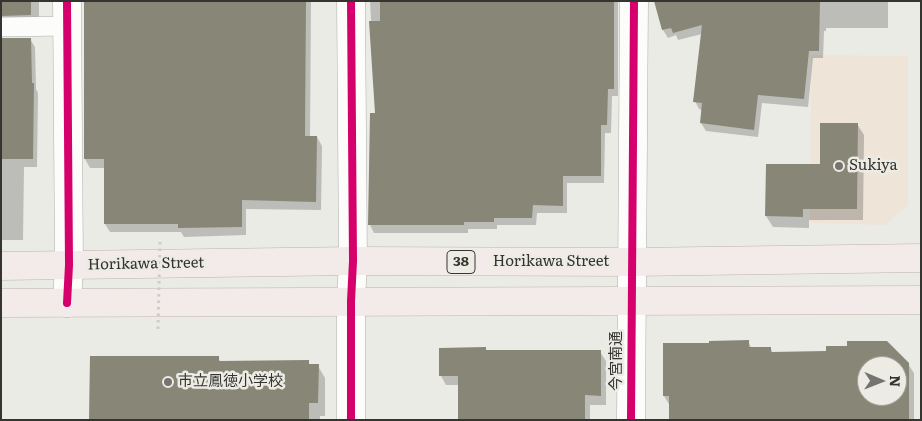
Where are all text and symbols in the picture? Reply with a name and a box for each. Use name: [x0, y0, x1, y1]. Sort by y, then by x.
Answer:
place label: Sukiya: [849, 157, 898, 175]
marker: Sukiya: [833, 160, 845, 172]
road number: 38: [447, 250, 475, 274]
street label: Horikawa Street: [493, 253, 609, 271]
street label: Horikawa Street: [88, 254, 204, 274]
street label: 今宮南通: [608, 331, 626, 391]
north arrow: [857, 356, 907, 406]
place label: 市立鳳徳小学校: [178, 373, 283, 391]
text: N: [886, 375, 906, 387]
marker: 市立鳳徳小学校: [162, 376, 174, 388]

